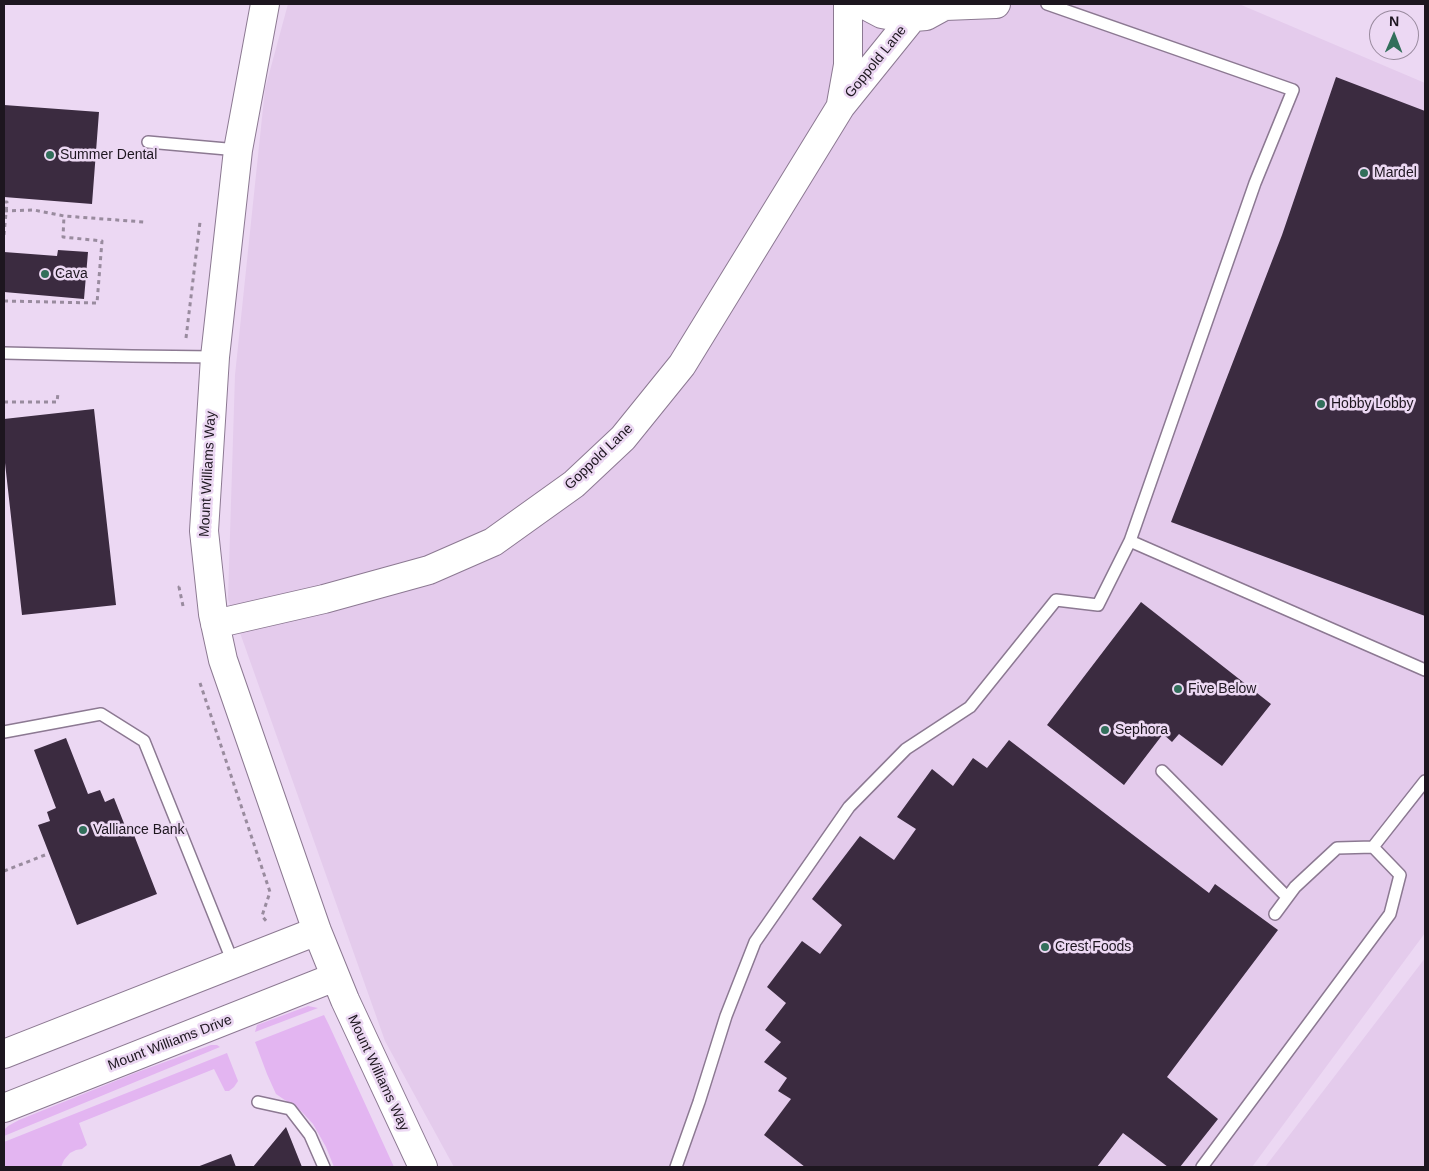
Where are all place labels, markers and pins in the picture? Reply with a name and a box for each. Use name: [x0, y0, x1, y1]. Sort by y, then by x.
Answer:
place label: Summer Dental: [60, 147, 157, 163]
marker: Summer Dental: [44, 149, 56, 161]
place label: Mardel: [1374, 165, 1417, 181]
marker: Mardel: [1358, 167, 1370, 179]
place label: Cava: [55, 266, 88, 282]
marker: Cava: [39, 268, 51, 280]
place label: Hobby Lobby: [1331, 396, 1414, 412]
marker: Hobby Lobby: [1315, 398, 1327, 410]
place label: Five Below: [1188, 681, 1256, 697]
marker: Five Below: [1172, 683, 1184, 695]
place label: Sephora: [1115, 722, 1168, 738]
marker: Sephora: [1099, 724, 1111, 736]
place label: Valliance Bank: [93, 822, 185, 838]
marker: Valliance Bank: [77, 824, 89, 836]
place label: Crest Foods: [1055, 939, 1131, 955]
marker: Crest Foods: [1039, 941, 1051, 953]

